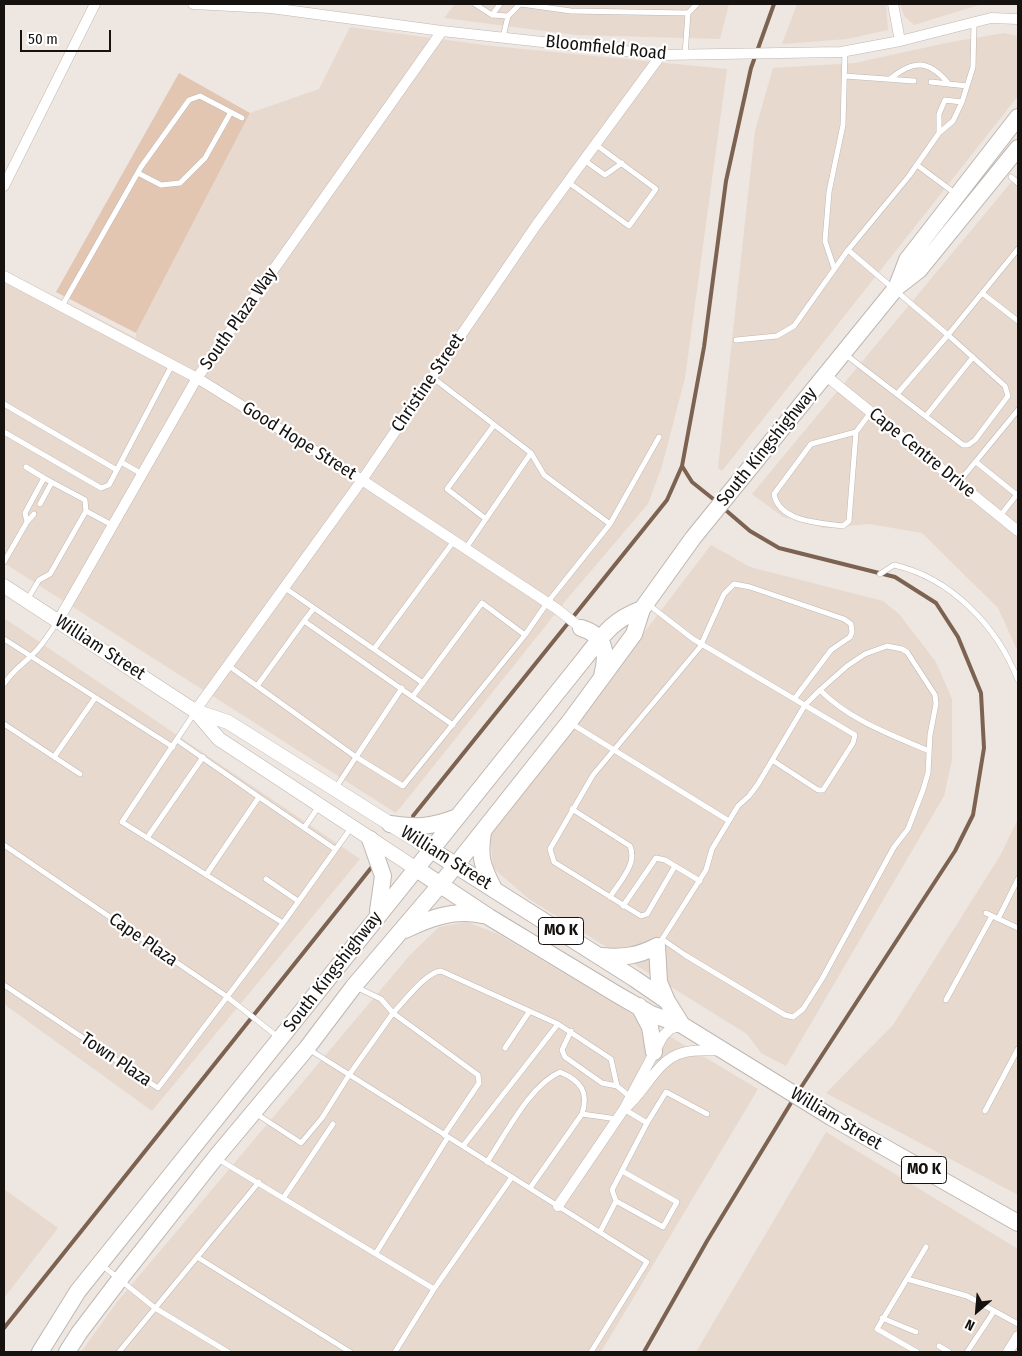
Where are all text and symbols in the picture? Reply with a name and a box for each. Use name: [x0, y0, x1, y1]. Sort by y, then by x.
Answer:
scale bar: [22, 20, 114, 52]
text: 50 m: [28, 30, 58, 48]
street label: Bloomfield Road: [544, 31, 668, 65]
street label: South Plaza Way: [196, 264, 282, 374]
street label: Christine Street: [387, 330, 469, 436]
street label: South Kingshighway: [712, 383, 822, 511]
street label: Good Hope Street: [238, 397, 360, 485]
street label: Cape Centre Drive: [864, 404, 980, 502]
street label: William Street: [51, 611, 149, 685]
street label: William Street: [397, 821, 495, 895]
street label: South Kingshighway: [279, 907, 387, 1037]
street label: Cape Plaza: [104, 909, 182, 971]
road number: MO K: [538, 918, 584, 944]
street label: Town Plaza: [76, 1028, 156, 1092]
street label: William Street: [786, 1083, 886, 1155]
road number: MO K: [902, 1156, 946, 1184]
north arrow: [952, 1286, 1002, 1336]
text: N: [962, 1315, 978, 1334]

